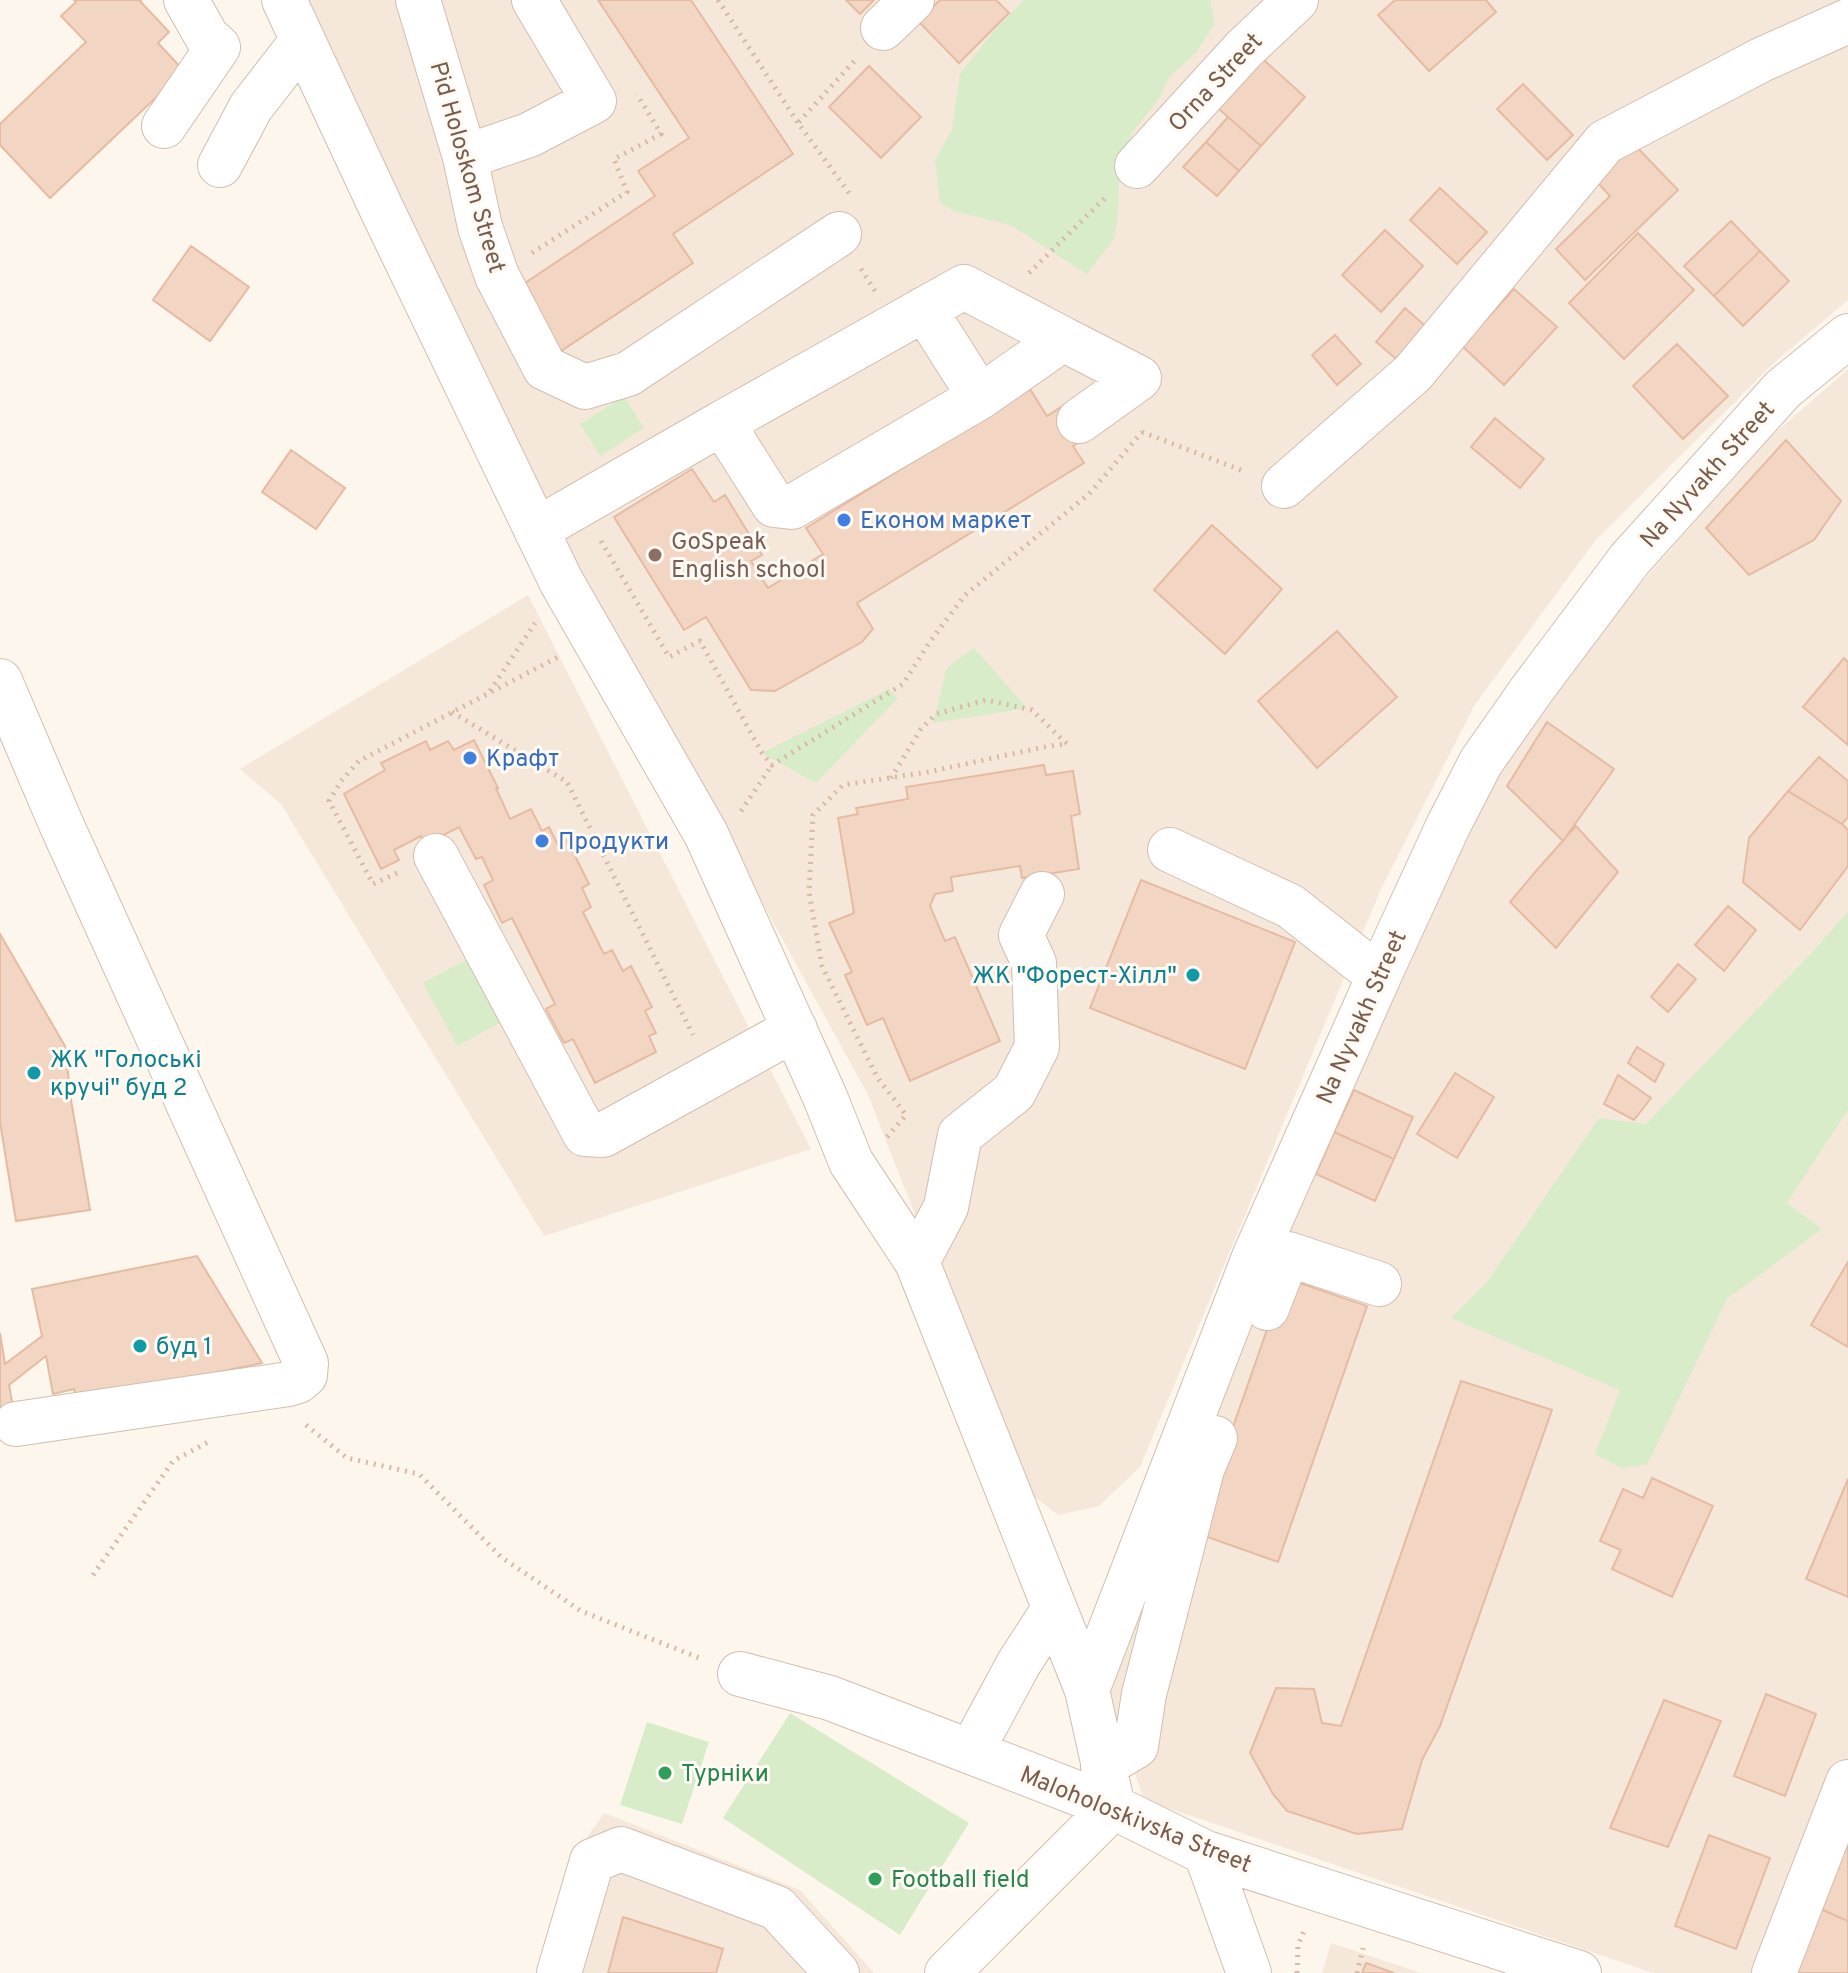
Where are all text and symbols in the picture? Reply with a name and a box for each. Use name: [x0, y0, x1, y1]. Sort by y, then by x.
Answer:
street label: Orna Street: [1163, 27, 1270, 139]
street label: Pid Holoskom Street: [422, 58, 511, 277]
street label: Na Nyvakh Street: [1635, 396, 1782, 555]
place label: Економ маркет: [860, 507, 1031, 537]
marker: Економ маркет: [835, 511, 853, 529]
place label: GoSpeak English school: [671, 528, 826, 586]
marker: GoSpeak English school: [646, 546, 664, 564]
place label: Крафт: [486, 745, 559, 775]
marker: Крафт: [461, 749, 479, 767]
place label: Продукти: [558, 828, 669, 858]
marker: Продукти: [533, 832, 551, 850]
street label: Na Nyvakh Street: [1311, 926, 1415, 1109]
place label: ЖК "Форест-Хілл": [972, 962, 1177, 992]
marker: ЖК "Форест-Хілл": [1184, 966, 1202, 984]
place label: ЖК "Голоські кручі" буд 2: [50, 1046, 202, 1104]
marker: ЖК "Голоські кручі" буд 2: [25, 1064, 43, 1082]
place label: буд 1: [156, 1333, 212, 1363]
marker: буд 1: [131, 1337, 149, 1355]
place label: Турніки: [681, 1760, 769, 1790]
street label: Maloholoskivska Street: [1015, 1761, 1255, 1881]
marker: Турніки: [656, 1764, 674, 1782]
place label: Football field: [891, 1866, 1030, 1896]
marker: Football field: [866, 1870, 884, 1888]

